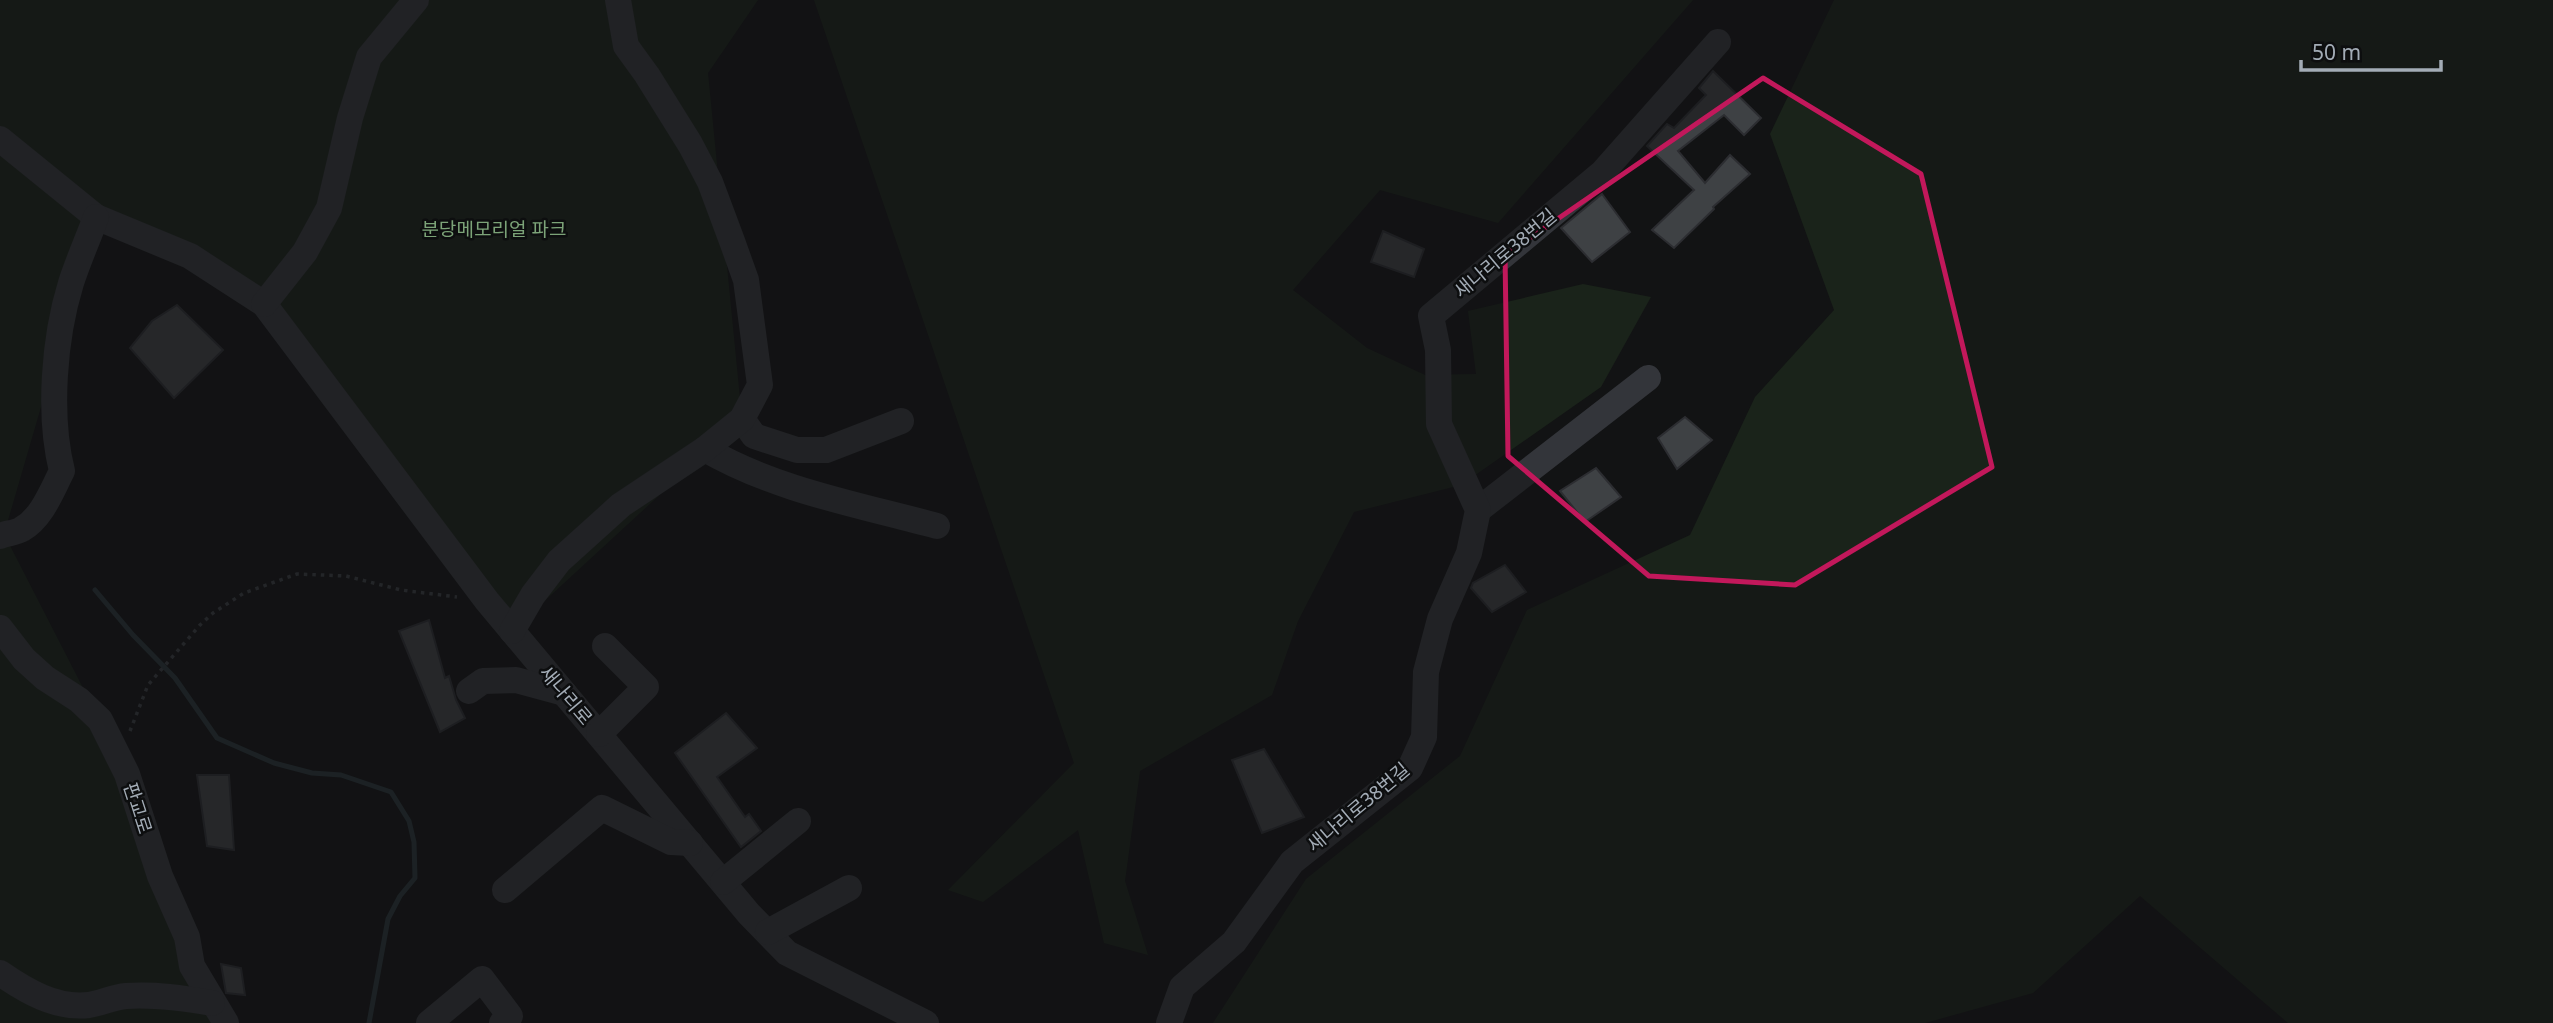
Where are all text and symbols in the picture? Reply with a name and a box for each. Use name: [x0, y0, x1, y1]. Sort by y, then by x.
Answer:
scale bar: [2301, 28, 2441, 72]
text: 50 m: [2312, 38, 2361, 66]
street label: 새나리로38번길: [1448, 202, 1562, 304]
park label: 분당메모리얼 파크: [422, 216, 566, 242]
street label: 새나리로: [534, 660, 598, 730]
street label: 새나리로38번길: [1301, 756, 1415, 858]
street label: 판교로: [118, 779, 158, 837]

